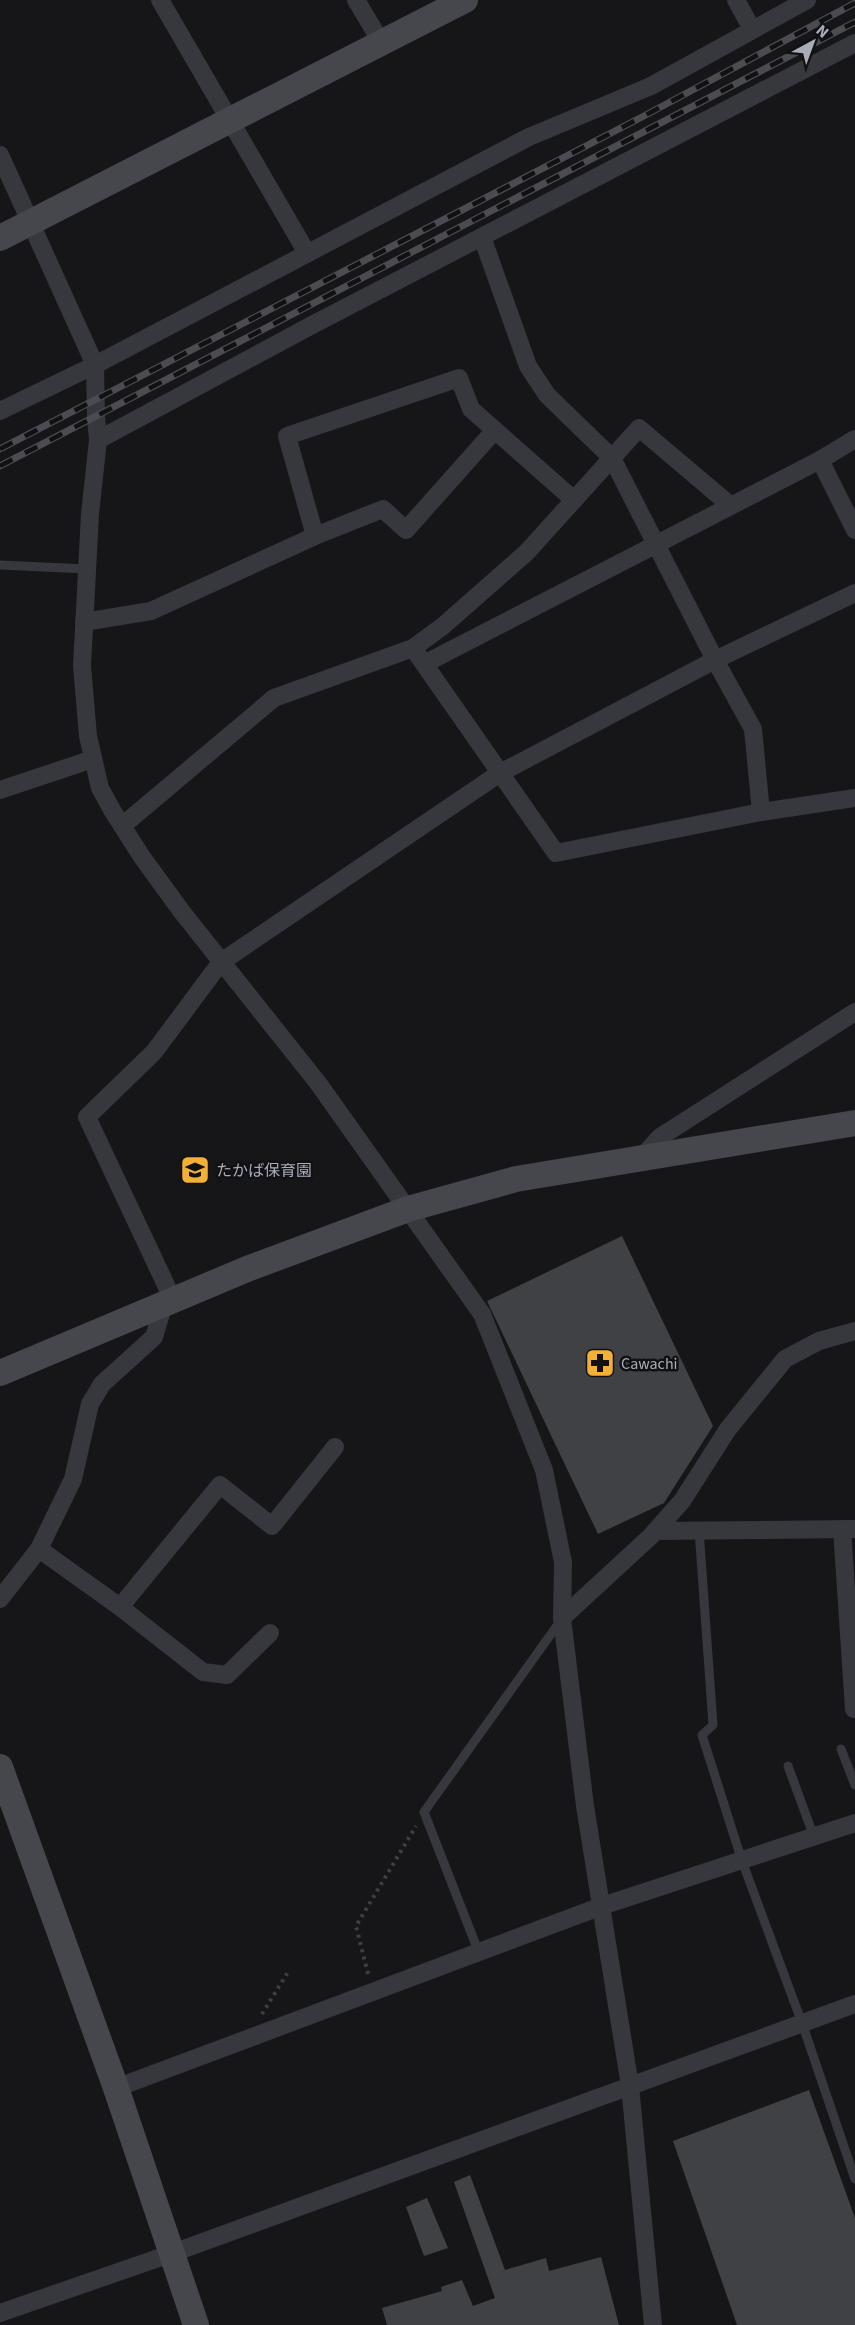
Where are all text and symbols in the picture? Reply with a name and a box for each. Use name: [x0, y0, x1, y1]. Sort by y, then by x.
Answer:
north arrow: [783, 12, 843, 72]
text: N: [811, 20, 833, 43]
school or university icon: たかば保育園: [179, 1154, 211, 1186]
place label: たかば保育園: [216, 1160, 312, 1182]
pharmacy icon: Cawachi: [584, 1347, 616, 1379]
place label: Cawachi: [621, 1353, 678, 1375]

